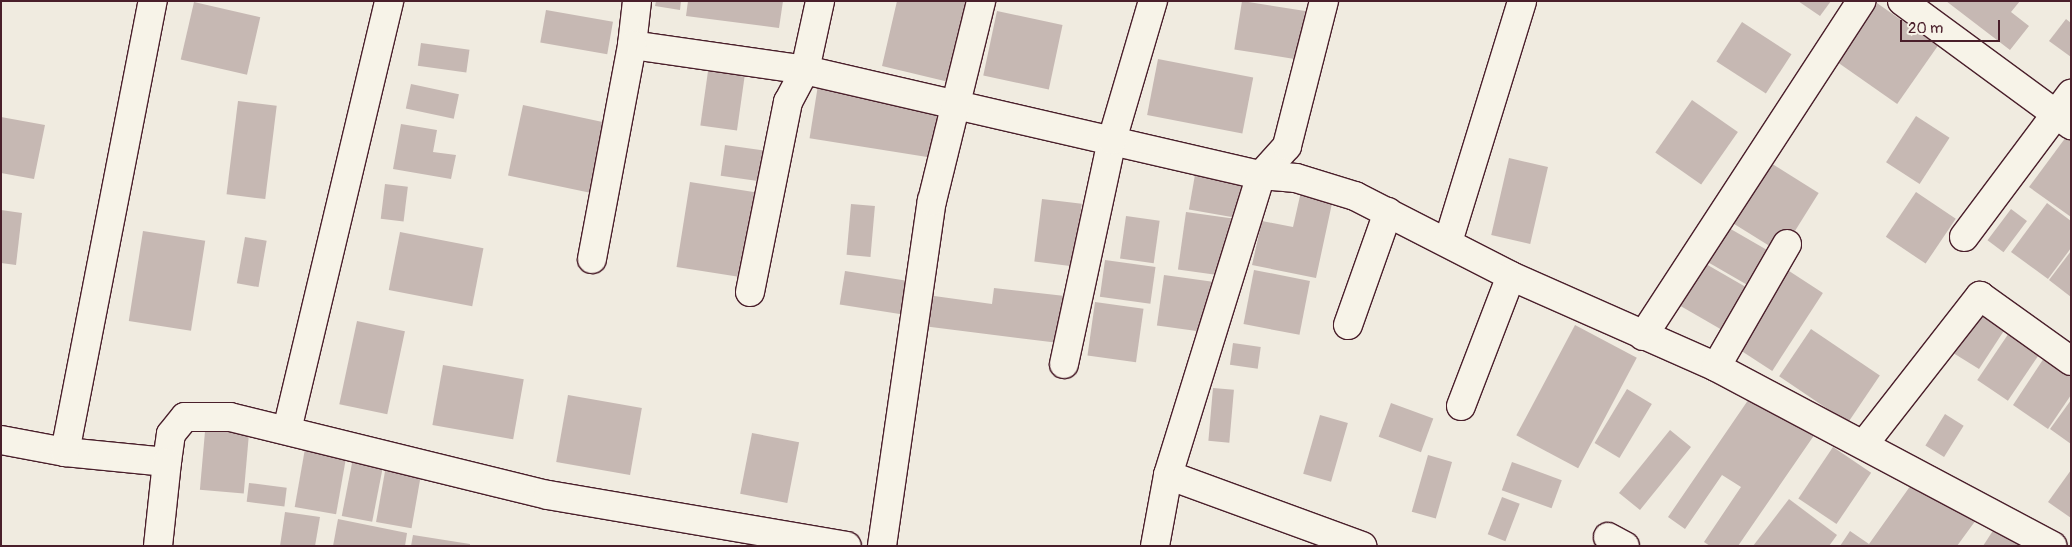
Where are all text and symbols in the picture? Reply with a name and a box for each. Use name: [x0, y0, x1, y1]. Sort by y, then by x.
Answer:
scale bar: [1902, 10, 2002, 42]
text: 20 m: [1908, 19, 1943, 38]

